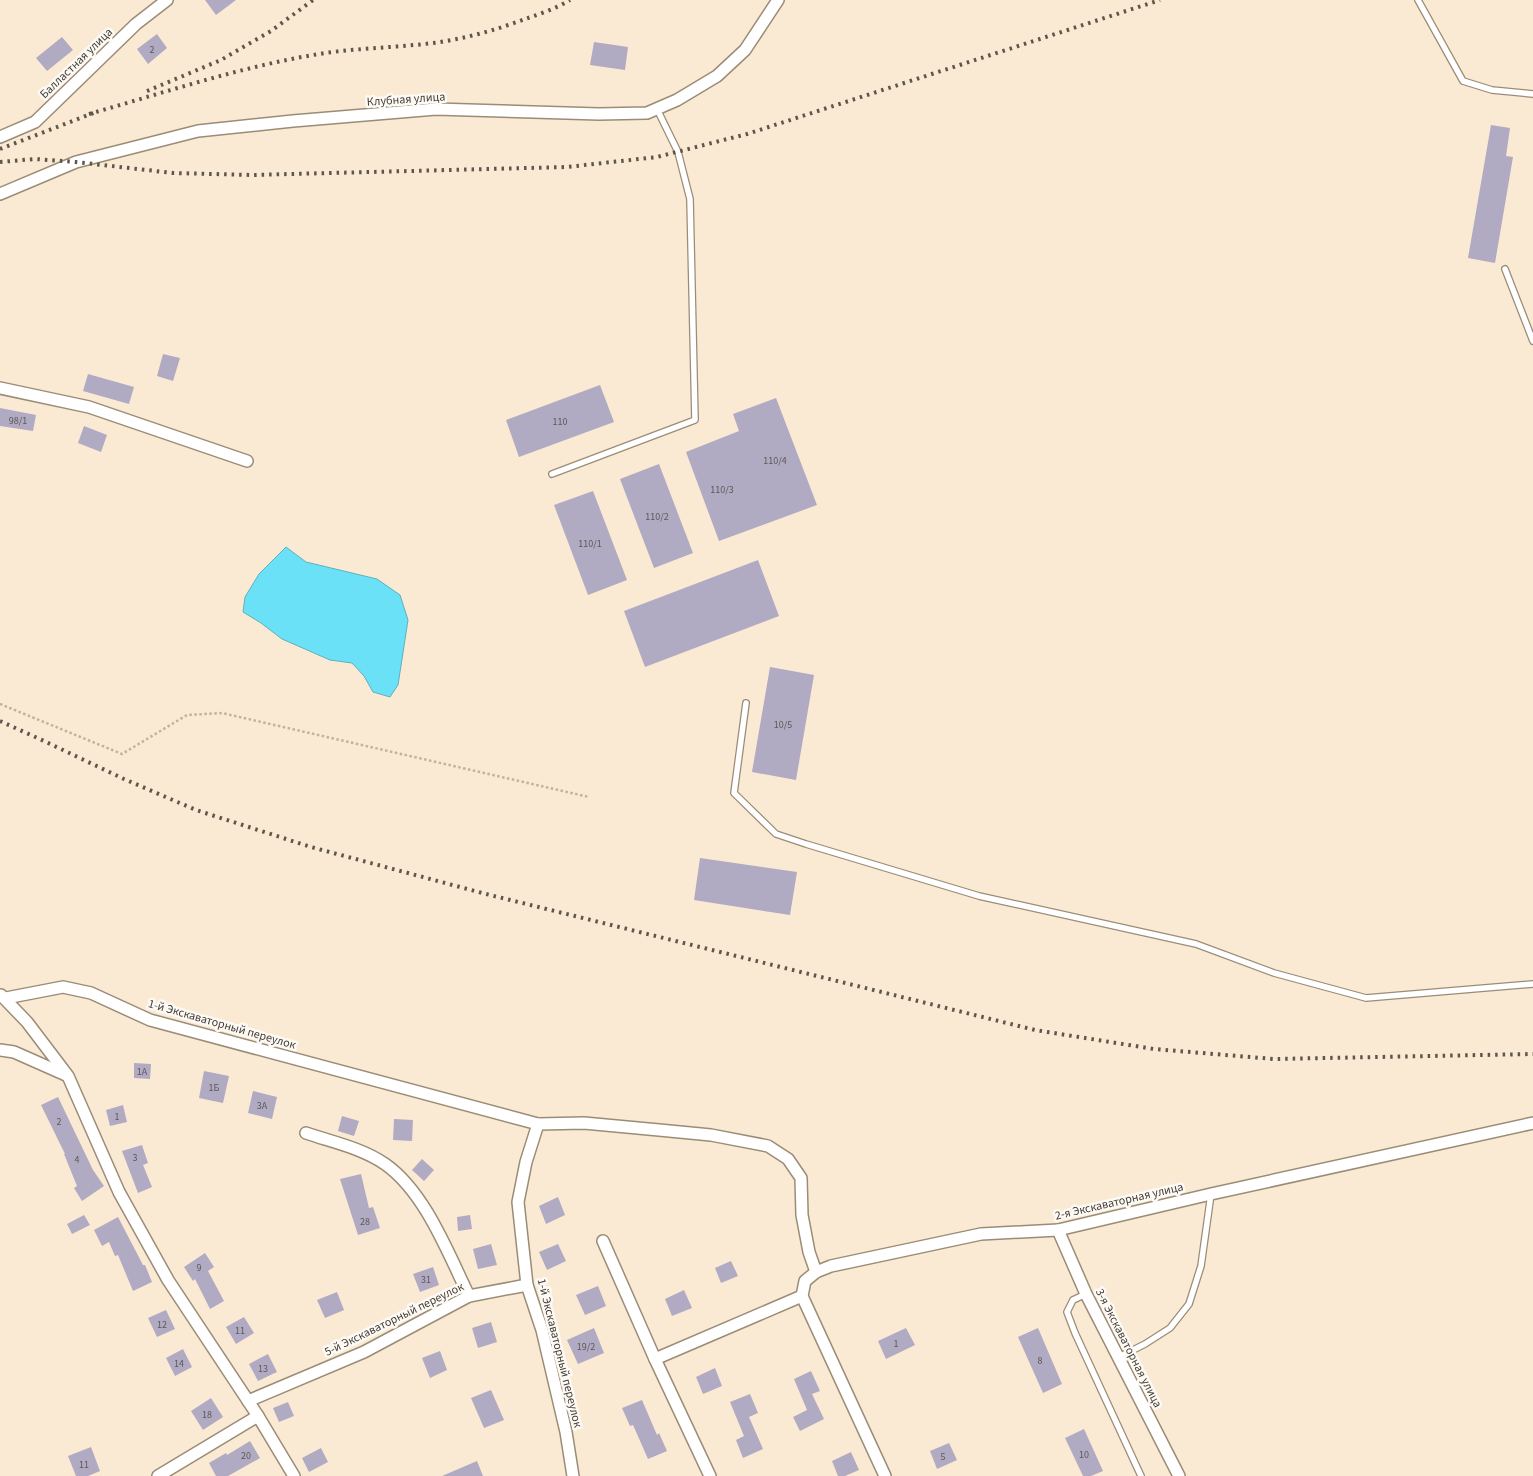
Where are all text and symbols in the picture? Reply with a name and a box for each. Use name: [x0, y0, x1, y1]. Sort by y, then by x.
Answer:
street label: Балластная улица: [36, 24, 117, 103]
house number: 2: [150, 43, 155, 57]
street label: Клубная улица: [366, 88, 446, 111]
house number: 98/1: [9, 414, 27, 428]
house number: 110: [553, 415, 567, 429]
house number: 110/4: [763, 454, 787, 468]
house number: 110/3: [710, 483, 734, 497]
house number: 110/2: [645, 510, 669, 524]
house number: 110/1: [578, 537, 602, 551]
house number: 10/5: [774, 718, 792, 732]
street label: 1-й Экскаваторный переулок: [146, 995, 298, 1054]
house number: 1А: [137, 1065, 148, 1079]
house number: 1Б: [209, 1081, 220, 1095]
house number: 3А: [257, 1099, 268, 1113]
house number: 1: [115, 1110, 120, 1124]
house number: 2: [57, 1115, 62, 1129]
house number: 3: [133, 1151, 138, 1165]
house number: 4: [75, 1153, 80, 1167]
street label: 2-я Экскаваторная улица: [1053, 1178, 1185, 1225]
house number: 28: [360, 1215, 370, 1229]
house number: 9: [197, 1261, 202, 1275]
house number: 31: [421, 1273, 431, 1287]
street label: 1-й Экскаваторный переулок: [533, 1277, 586, 1429]
street label: 5-й Экскаваторный переулок: [322, 1278, 467, 1361]
street label: 3-я Экскаваторная улица: [1091, 1286, 1166, 1411]
house number: 12: [157, 1318, 167, 1332]
house number: 11: [235, 1324, 245, 1338]
house number: 1: [894, 1337, 899, 1351]
house number: 19/2: [577, 1340, 595, 1354]
house number: 8: [1038, 1354, 1043, 1368]
house number: 14: [174, 1357, 184, 1371]
house number: 13: [258, 1362, 268, 1376]
house number: 18: [202, 1408, 212, 1422]
house number: 10: [1079, 1448, 1089, 1462]
house number: 20: [241, 1449, 251, 1463]
house number: 5: [941, 1450, 946, 1464]
house number: 11: [79, 1458, 89, 1472]

